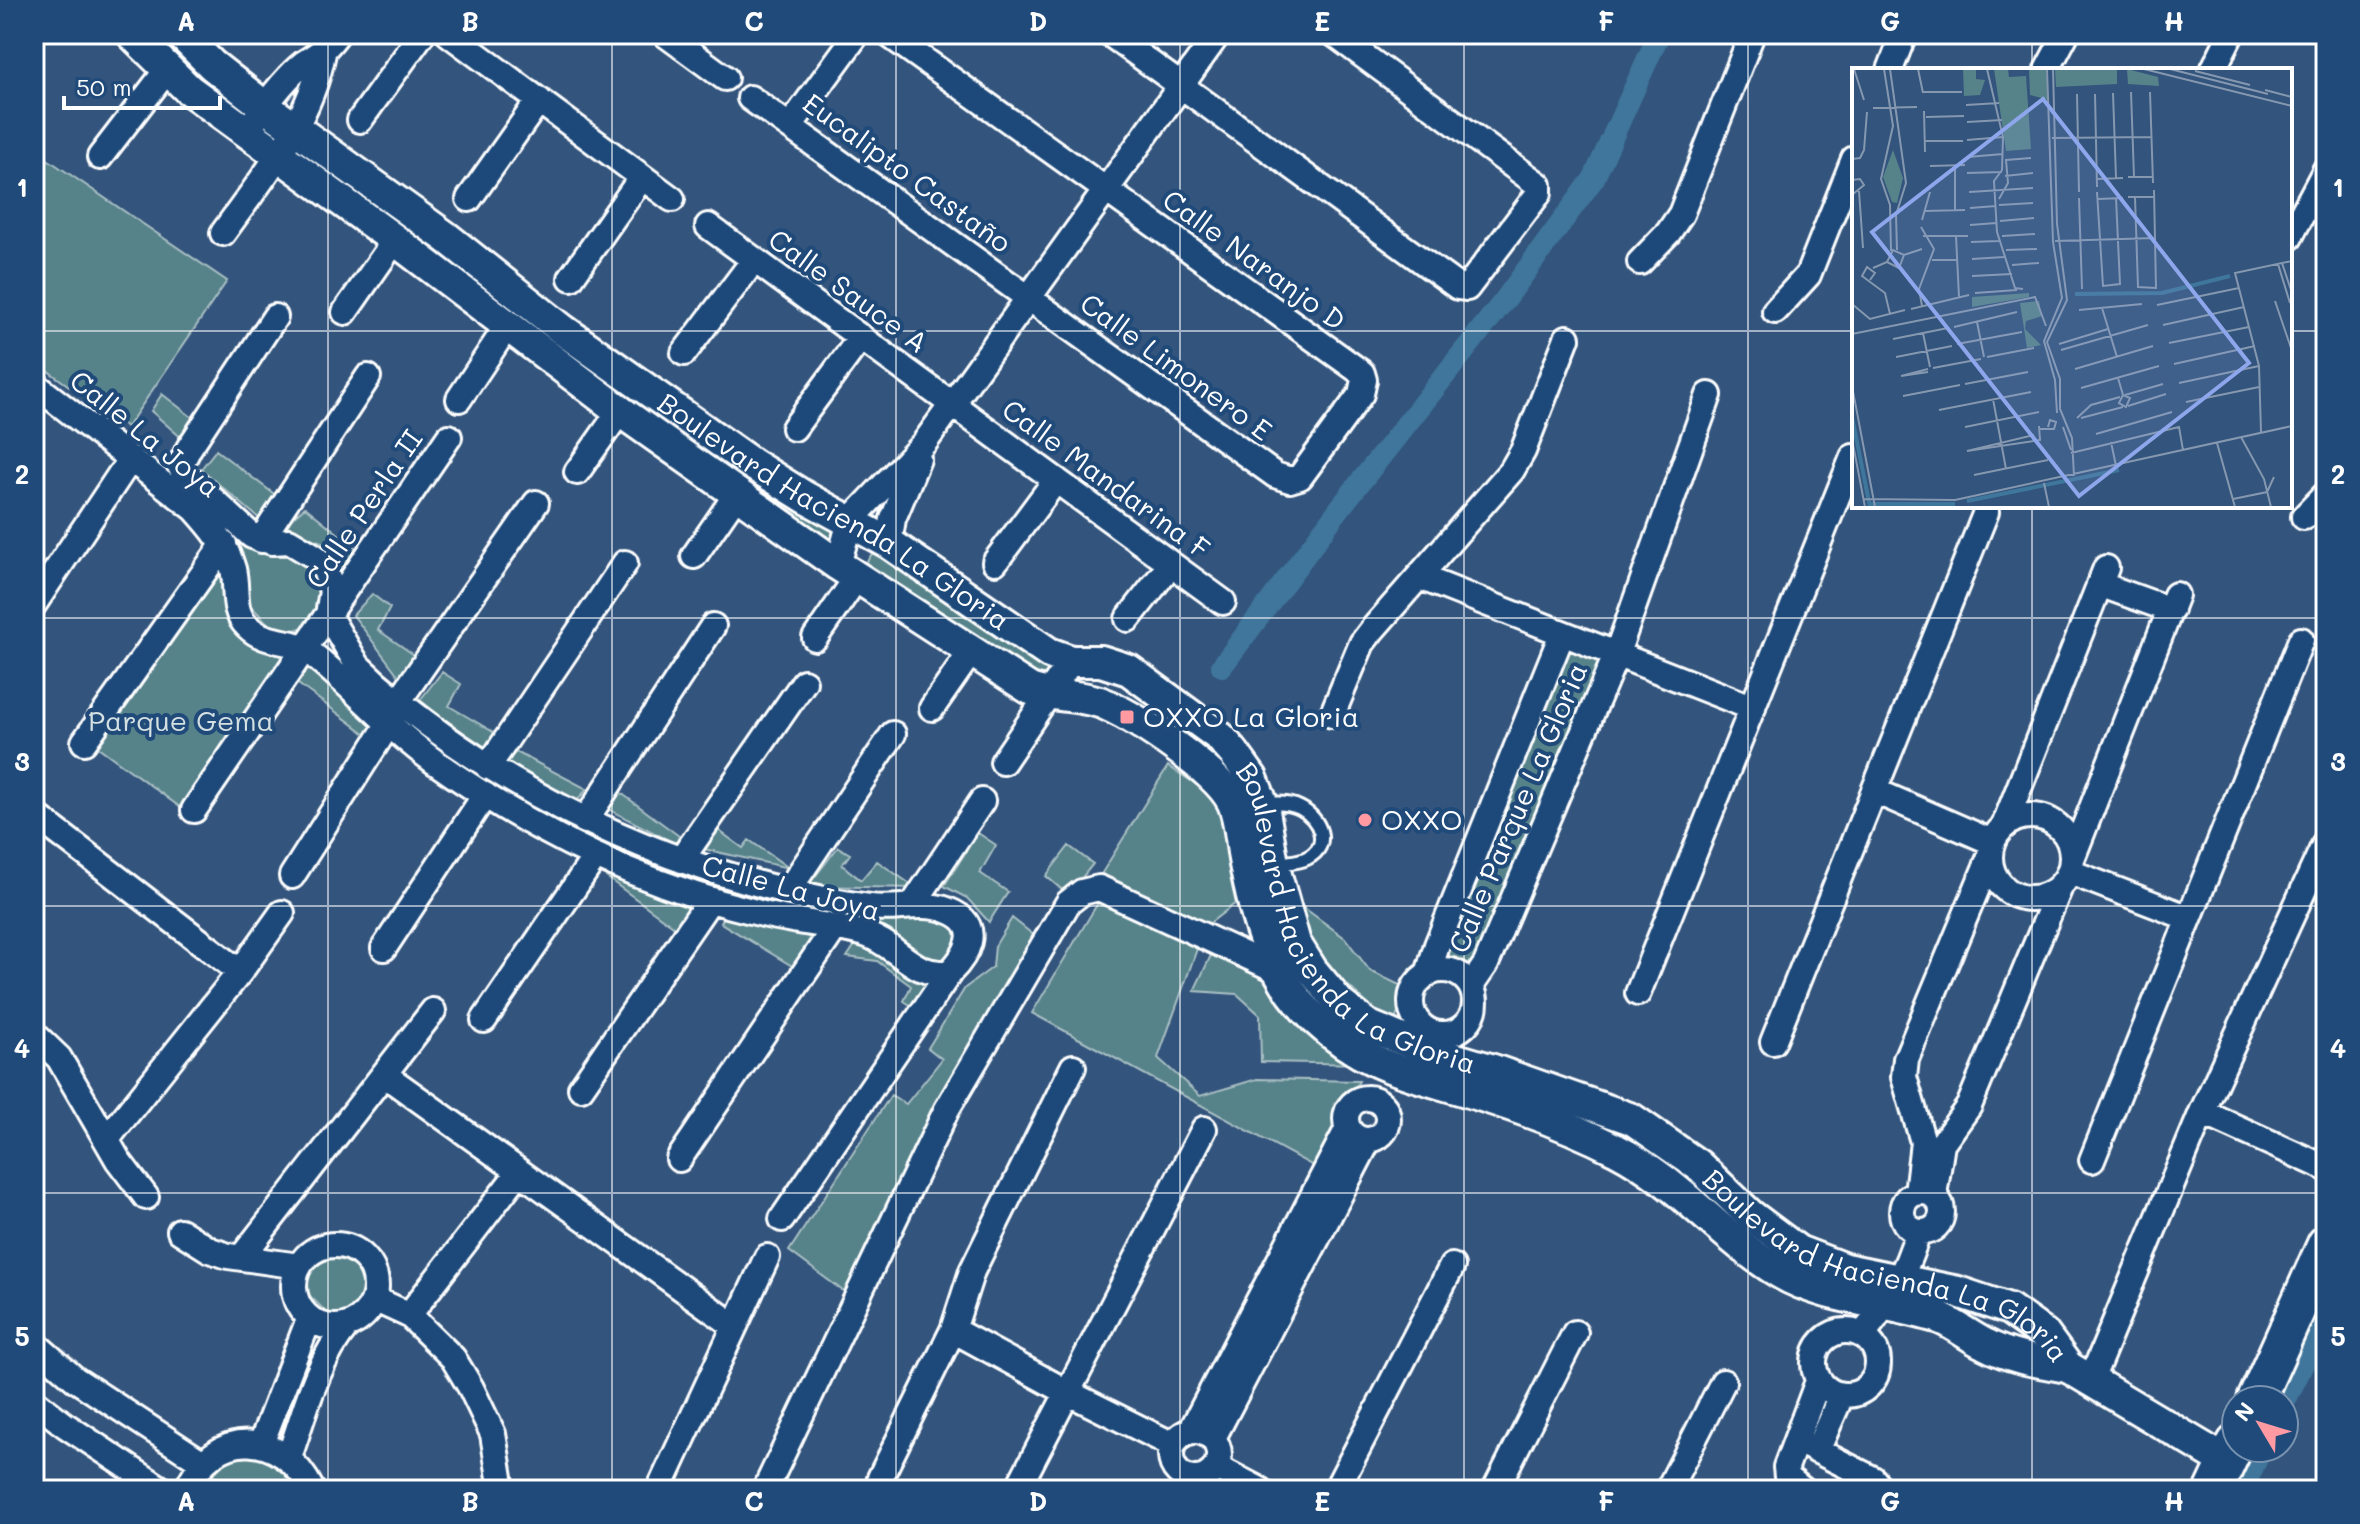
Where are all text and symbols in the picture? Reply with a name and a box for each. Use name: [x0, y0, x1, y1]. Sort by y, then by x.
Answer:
text: A: [177, 4, 195, 38]
text: B: [461, 4, 479, 38]
text: C: [744, 4, 764, 38]
text: D: [1029, 4, 1047, 38]
text: E: [1314, 4, 1330, 38]
text: F: [1598, 4, 1614, 38]
text: G: [1880, 4, 1900, 38]
text: H: [2164, 4, 2184, 38]
scale bar: [64, 60, 220, 110]
inset map: [1852, 68, 2292, 508]
text: 50 m: [76, 71, 132, 102]
street label: Eucalipto Castaño: [796, 84, 1019, 260]
text: 1: [16, 170, 28, 204]
text: 1: [2332, 170, 2344, 204]
street label: Calle Naranjo D: [1156, 181, 1353, 338]
street label: Calle Sauce A: [762, 220, 935, 360]
street label: Calle Limonero E: [1074, 284, 1280, 448]
street label: Calle La Joya: [63, 362, 228, 505]
street label: Boulevard Hacienda La Gloria: [651, 384, 1017, 638]
street label: Calle Mandarina F: [996, 391, 1218, 566]
street label: Calle Perla II: [297, 422, 430, 595]
text: 2: [15, 457, 29, 491]
text: 2: [2331, 457, 2345, 491]
street label: Calle Parque La Gloria: [1440, 657, 1595, 958]
place label: OXXO La Gloria: [1143, 698, 1359, 734]
park label: Parque Gema: [88, 702, 274, 738]
marker: OXXO La Gloria: [1118, 708, 1136, 726]
text: 3: [14, 744, 30, 778]
text: 3: [2330, 744, 2346, 778]
street label: Boulevard Hacienda La Gloria: [1229, 754, 1480, 1081]
place label: OXXO: [1381, 801, 1463, 837]
marker: OXXO: [1356, 811, 1374, 829]
street label: Calle La Joya: [698, 846, 884, 928]
text: 4: [14, 1031, 30, 1065]
text: 4: [2330, 1031, 2346, 1065]
street label: Boulevard Hacienda La Gloria: [1696, 1161, 2077, 1369]
text: 5: [14, 1319, 30, 1353]
text: 5: [2330, 1319, 2346, 1353]
north arrow: [2220, 1384, 2300, 1464]
text: N: [2227, 1396, 2260, 1427]
text: A: [177, 1484, 195, 1518]
text: B: [461, 1484, 479, 1518]
text: C: [744, 1484, 764, 1518]
text: D: [1029, 1484, 1047, 1518]
text: E: [1314, 1484, 1330, 1518]
text: F: [1598, 1484, 1614, 1518]
text: G: [1880, 1484, 1900, 1518]
text: H: [2164, 1484, 2184, 1518]

